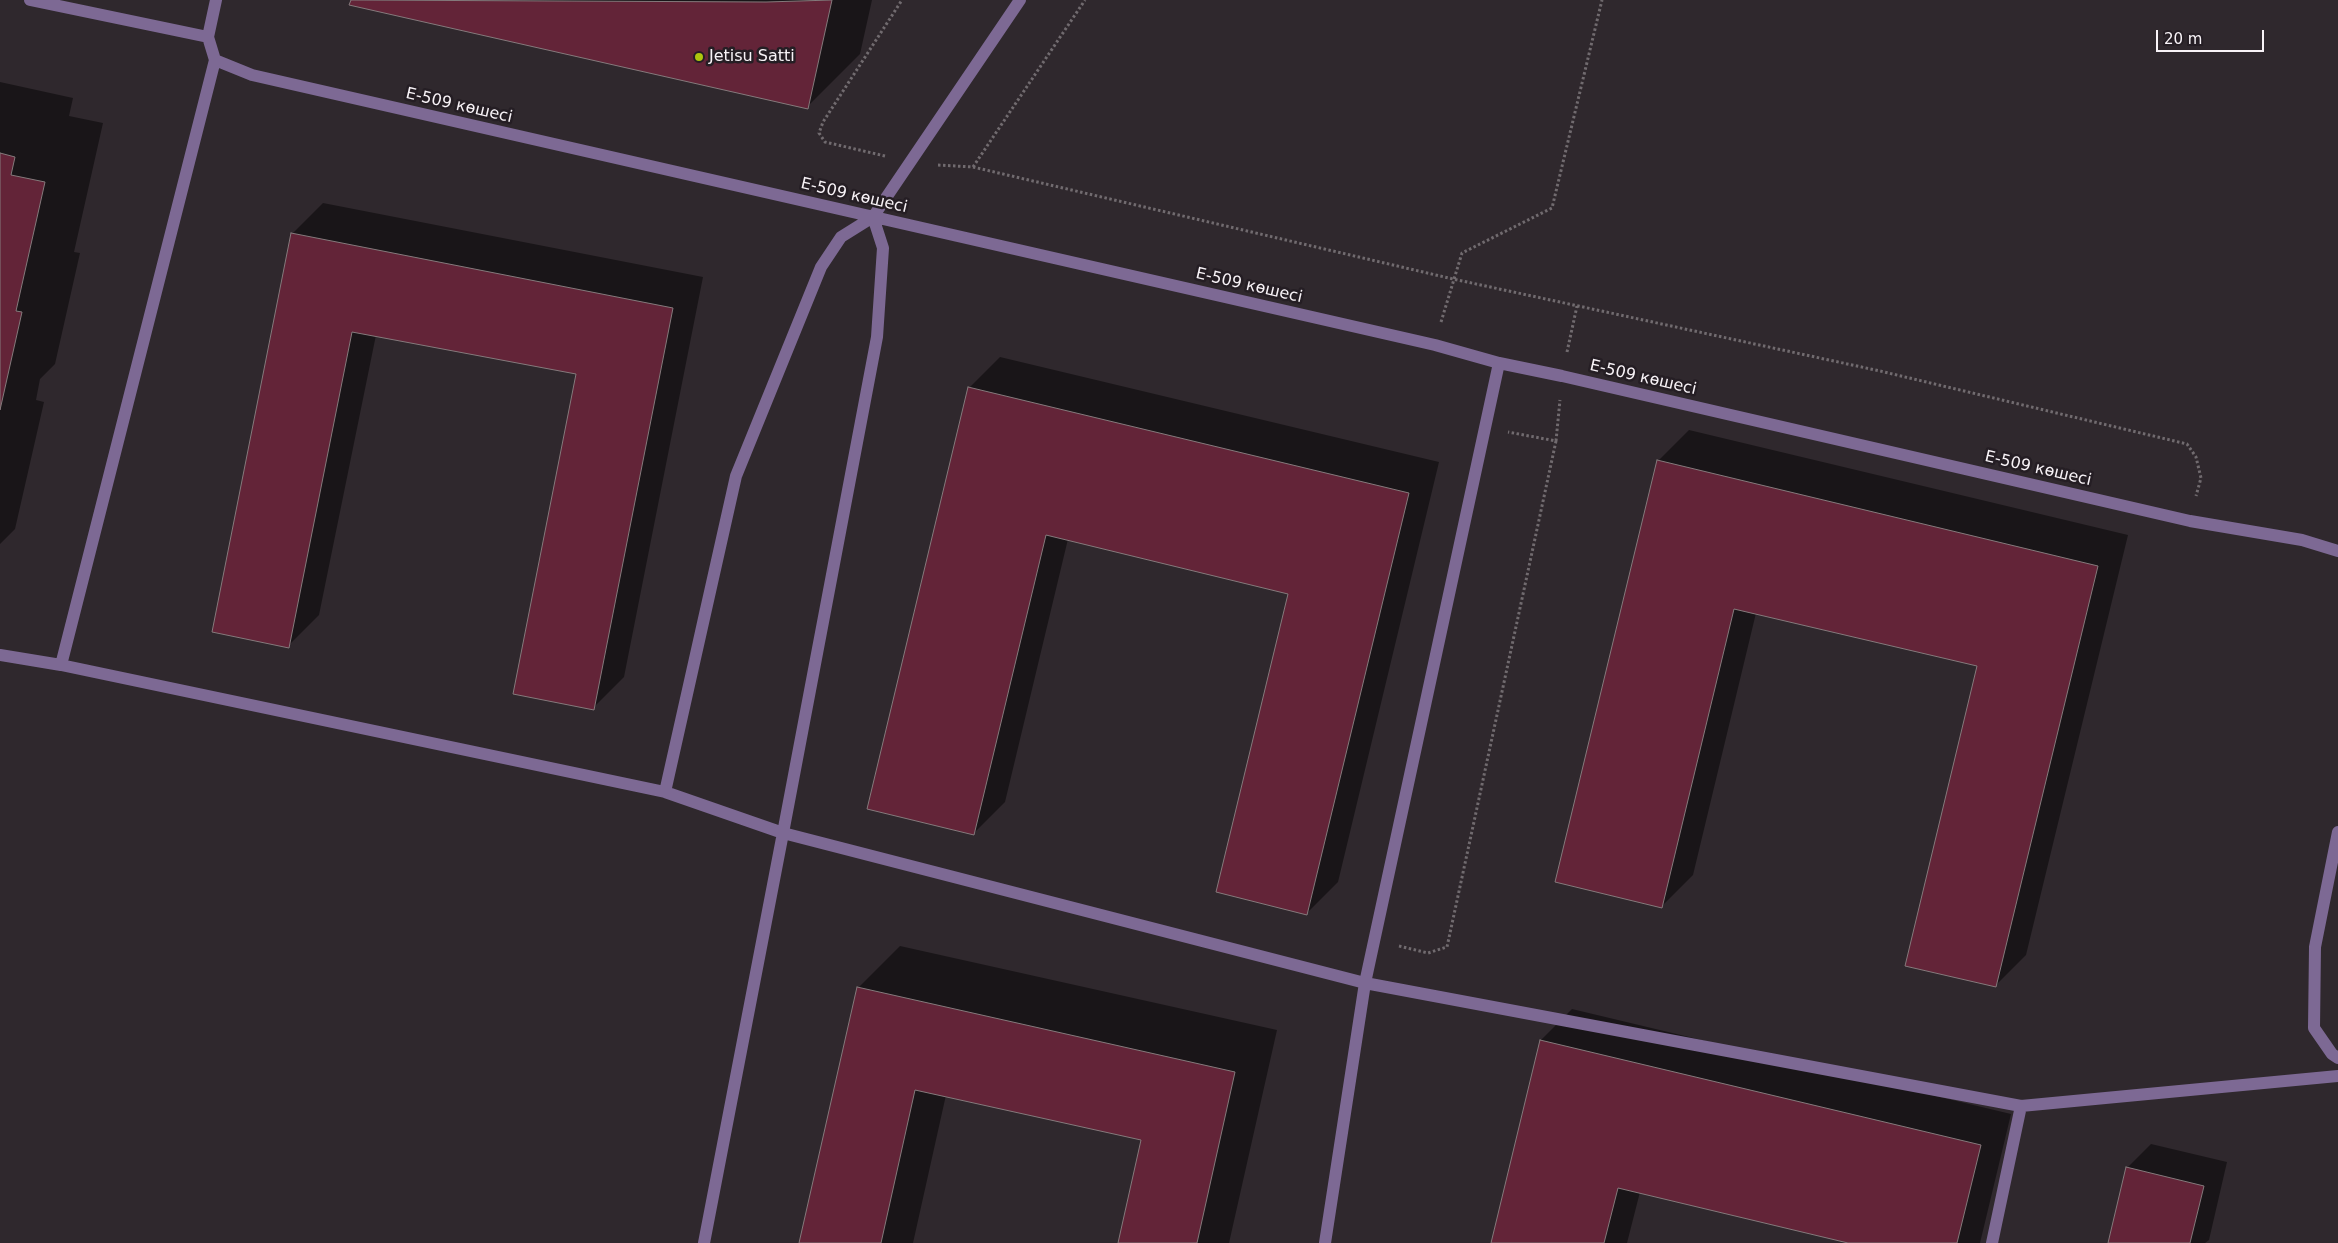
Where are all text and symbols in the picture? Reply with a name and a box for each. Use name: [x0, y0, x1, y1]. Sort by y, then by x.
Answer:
scale bar: [2158, 20, 2266, 52]
text: 20 m: [2164, 30, 2202, 48]
place label: Jetisu Satti: [709, 47, 795, 67]
marker: Jetisu Satti: [693, 51, 705, 63]
street label: Е-509 көшесі: [404, 84, 514, 128]
street label: Е-509 көшесі: [799, 174, 909, 218]
street label: Е-509 көшесі: [1194, 264, 1304, 308]
street label: Е-509 көшесі: [1588, 356, 1698, 400]
street label: Е-509 көшесі: [1983, 447, 2093, 491]

